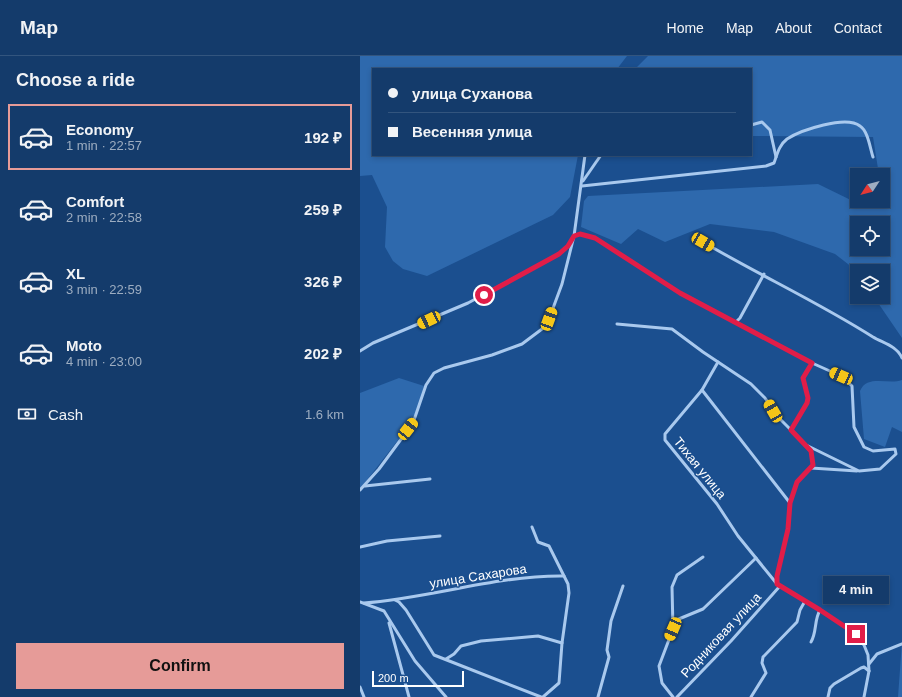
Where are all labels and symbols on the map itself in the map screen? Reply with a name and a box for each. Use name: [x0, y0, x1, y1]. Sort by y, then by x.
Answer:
north arrow: [850, 168, 890, 208]
car: [690, 231, 716, 253]
route start: [475, 286, 493, 304]
car: [539, 306, 559, 332]
car: [416, 309, 442, 331]
car: [828, 366, 854, 386]
car: [762, 398, 784, 424]
car: [396, 416, 420, 442]
street label: Тихая улица: [671, 434, 730, 502]
street label: улица Сахарова: [428, 561, 528, 591]
callout: 4 min: [823, 576, 889, 604]
street label: Родниковая улица: [678, 589, 765, 681]
car: [663, 616, 683, 642]
route end: [847, 625, 865, 643]
scale bar: [372, 669, 464, 688]

